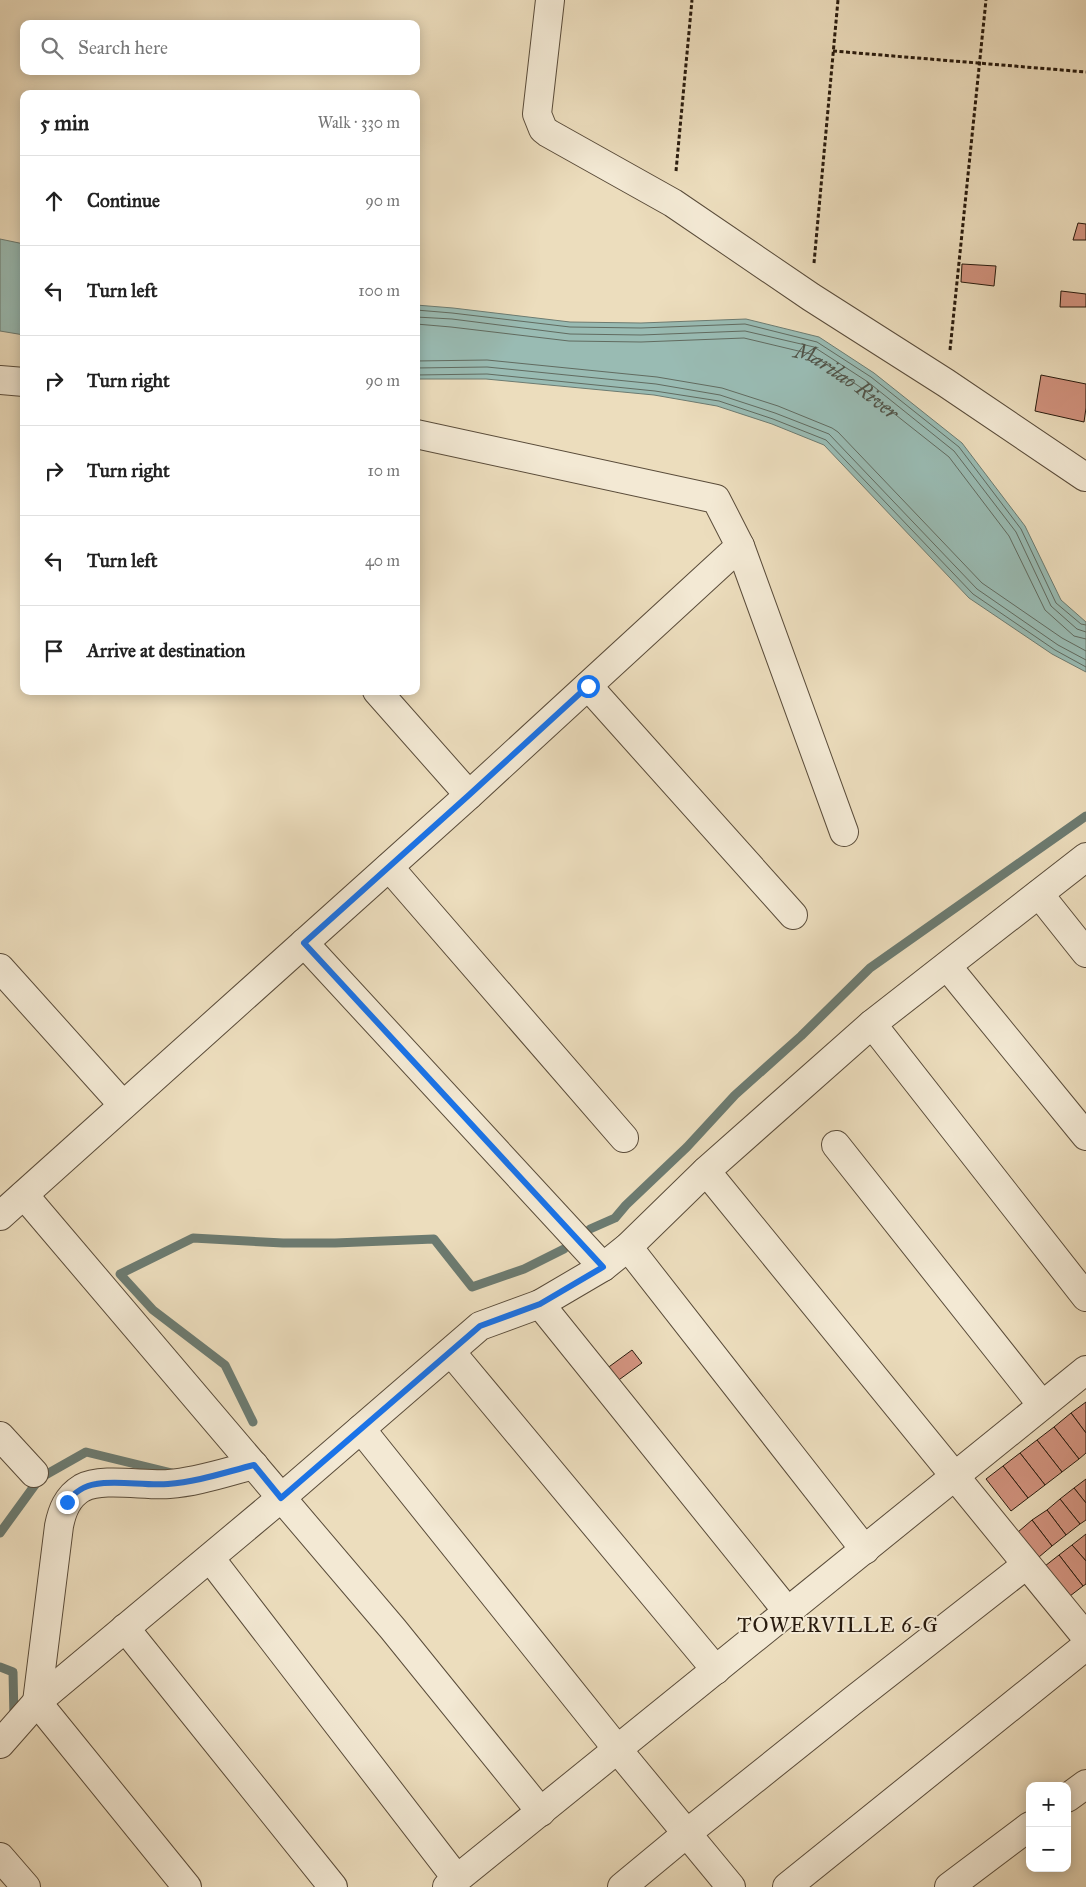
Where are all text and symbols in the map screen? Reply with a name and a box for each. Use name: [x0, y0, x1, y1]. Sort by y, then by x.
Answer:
search box: [20, 20, 420, 75]
icon: search: [38, 34, 66, 62]
text: Search here: [78, 36, 168, 59]
text: 5 min: [40, 110, 89, 136]
text: Walk · 330 m: [318, 113, 400, 132]
icon: ahead: [40, 187, 68, 215]
text: Continue: [87, 189, 160, 212]
text: 90 m: [365, 191, 400, 210]
icon: left: [40, 277, 68, 305]
text: Turn left: [87, 279, 157, 302]
text: 100 m: [358, 281, 400, 300]
water label: Marilao River: [790, 337, 905, 426]
icon: right: [40, 367, 68, 395]
text: Turn right: [87, 369, 170, 392]
text: 90 m: [365, 371, 400, 390]
icon: right: [40, 457, 68, 485]
text: Turn right: [87, 459, 170, 482]
text: 10 m: [368, 461, 400, 480]
icon: left: [40, 547, 68, 575]
text: Turn left: [87, 549, 157, 572]
text: 40 m: [365, 551, 400, 570]
icon: arrive: [40, 637, 68, 665]
text: Arrive at destination: [87, 639, 245, 662]
route start: [577, 675, 600, 698]
route end: [56, 1491, 79, 1514]
district label: TOWERVILLE 6-G: [737, 1612, 939, 1638]
map controls: [1026, 1782, 1071, 1872]
button: +: [1026, 1782, 1071, 1827]
button: −: [1026, 1827, 1071, 1872]

